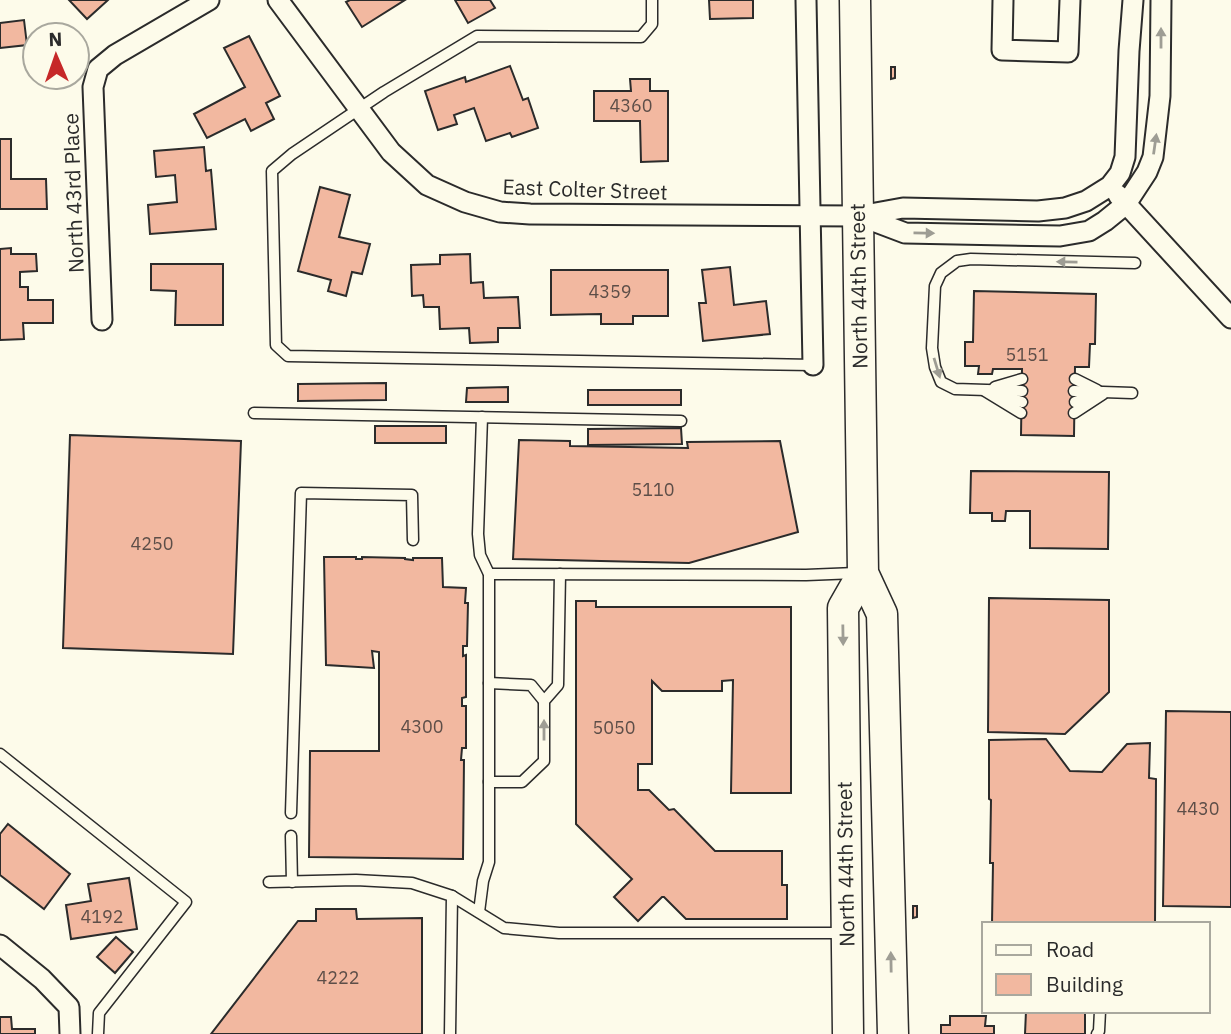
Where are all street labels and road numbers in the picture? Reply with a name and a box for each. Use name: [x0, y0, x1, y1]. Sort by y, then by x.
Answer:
street label: North 43rd Place: [56, 113, 90, 274]
street label: East Colter Street: [502, 172, 668, 206]
street label: North 44th Street: [843, 203, 873, 369]
street label: North 44th Street: [830, 781, 860, 947]

